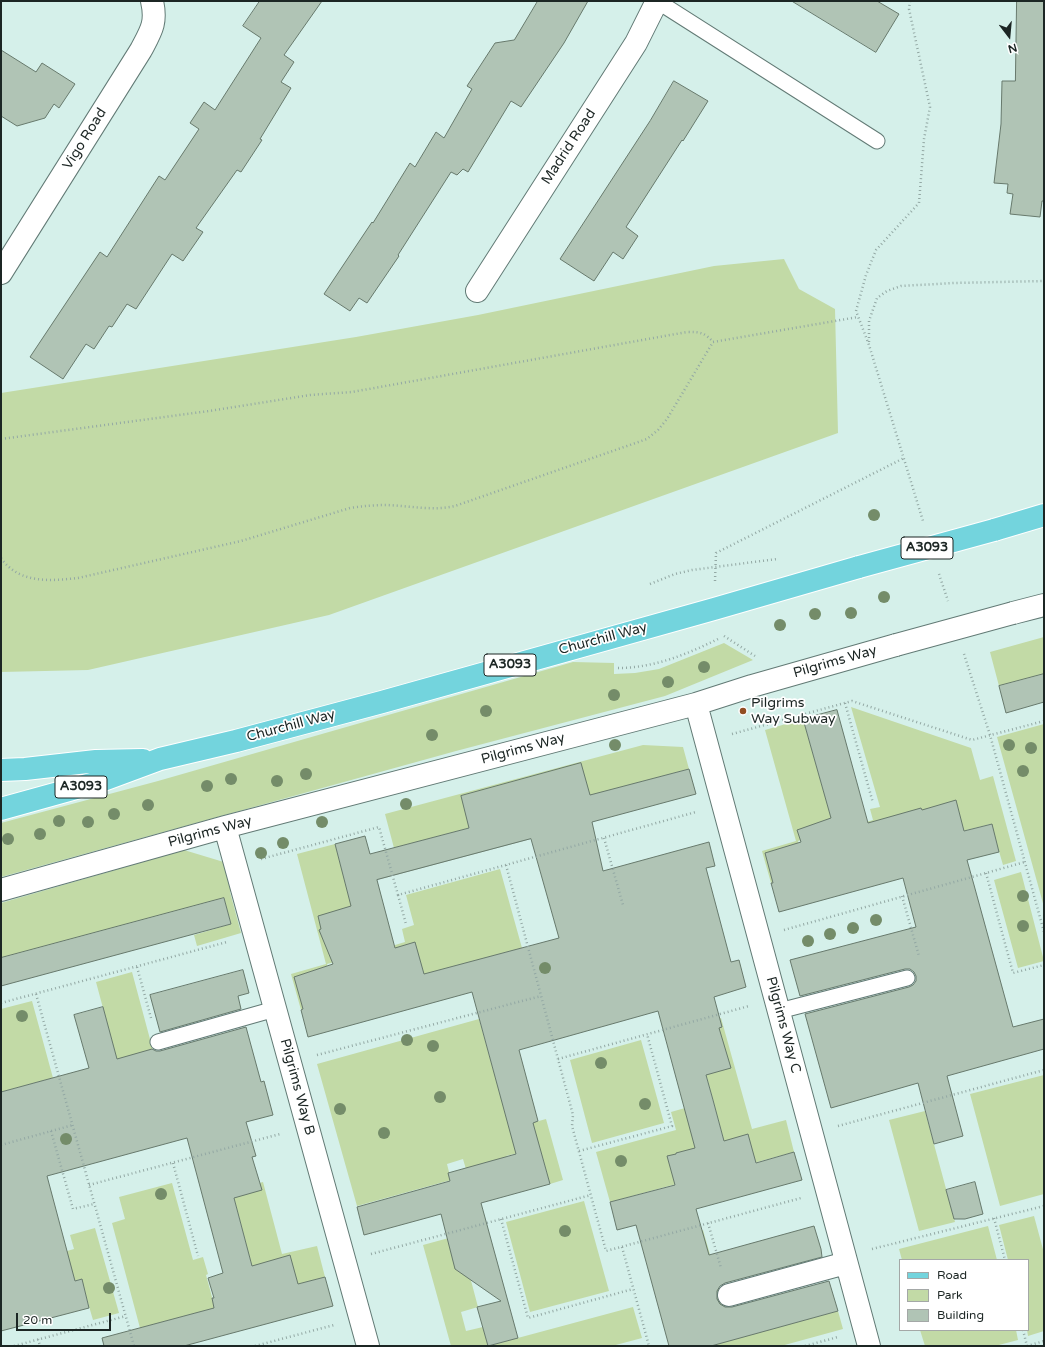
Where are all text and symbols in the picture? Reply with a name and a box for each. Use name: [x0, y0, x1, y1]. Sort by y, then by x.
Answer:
north arrow: [989, 16, 1029, 56]
text: N: [1006, 41, 1018, 55]
street label: Vigo Road: [60, 105, 110, 173]
street label: Madrid Road: [538, 106, 600, 188]
road number: A3093: [901, 537, 953, 559]
street label: Churchill Way: [557, 619, 649, 659]
street label: Pilgrims Way: [791, 642, 879, 682]
road number: A3093: [484, 654, 536, 676]
place label: Pilgrims Way Subway: [751, 695, 836, 728]
street label: Churchill Way: [245, 706, 337, 746]
marker: Pilgrims Way Subway: [738, 706, 748, 716]
street label: Pilgrims Way: [479, 730, 567, 768]
road number: A3093: [55, 776, 107, 798]
street label: Pilgrims Way: [166, 813, 254, 851]
street label: Pilgrims Way C: [762, 975, 804, 1075]
street label: Pilgrims Way B: [276, 1037, 318, 1137]
legend: [899, 1259, 1029, 1331]
text: Road: [937, 1268, 967, 1282]
text: Park: [937, 1288, 963, 1302]
scale bar: [18, 1305, 113, 1331]
text: Building: [937, 1308, 984, 1322]
text: 20 m: [23, 1313, 52, 1327]

